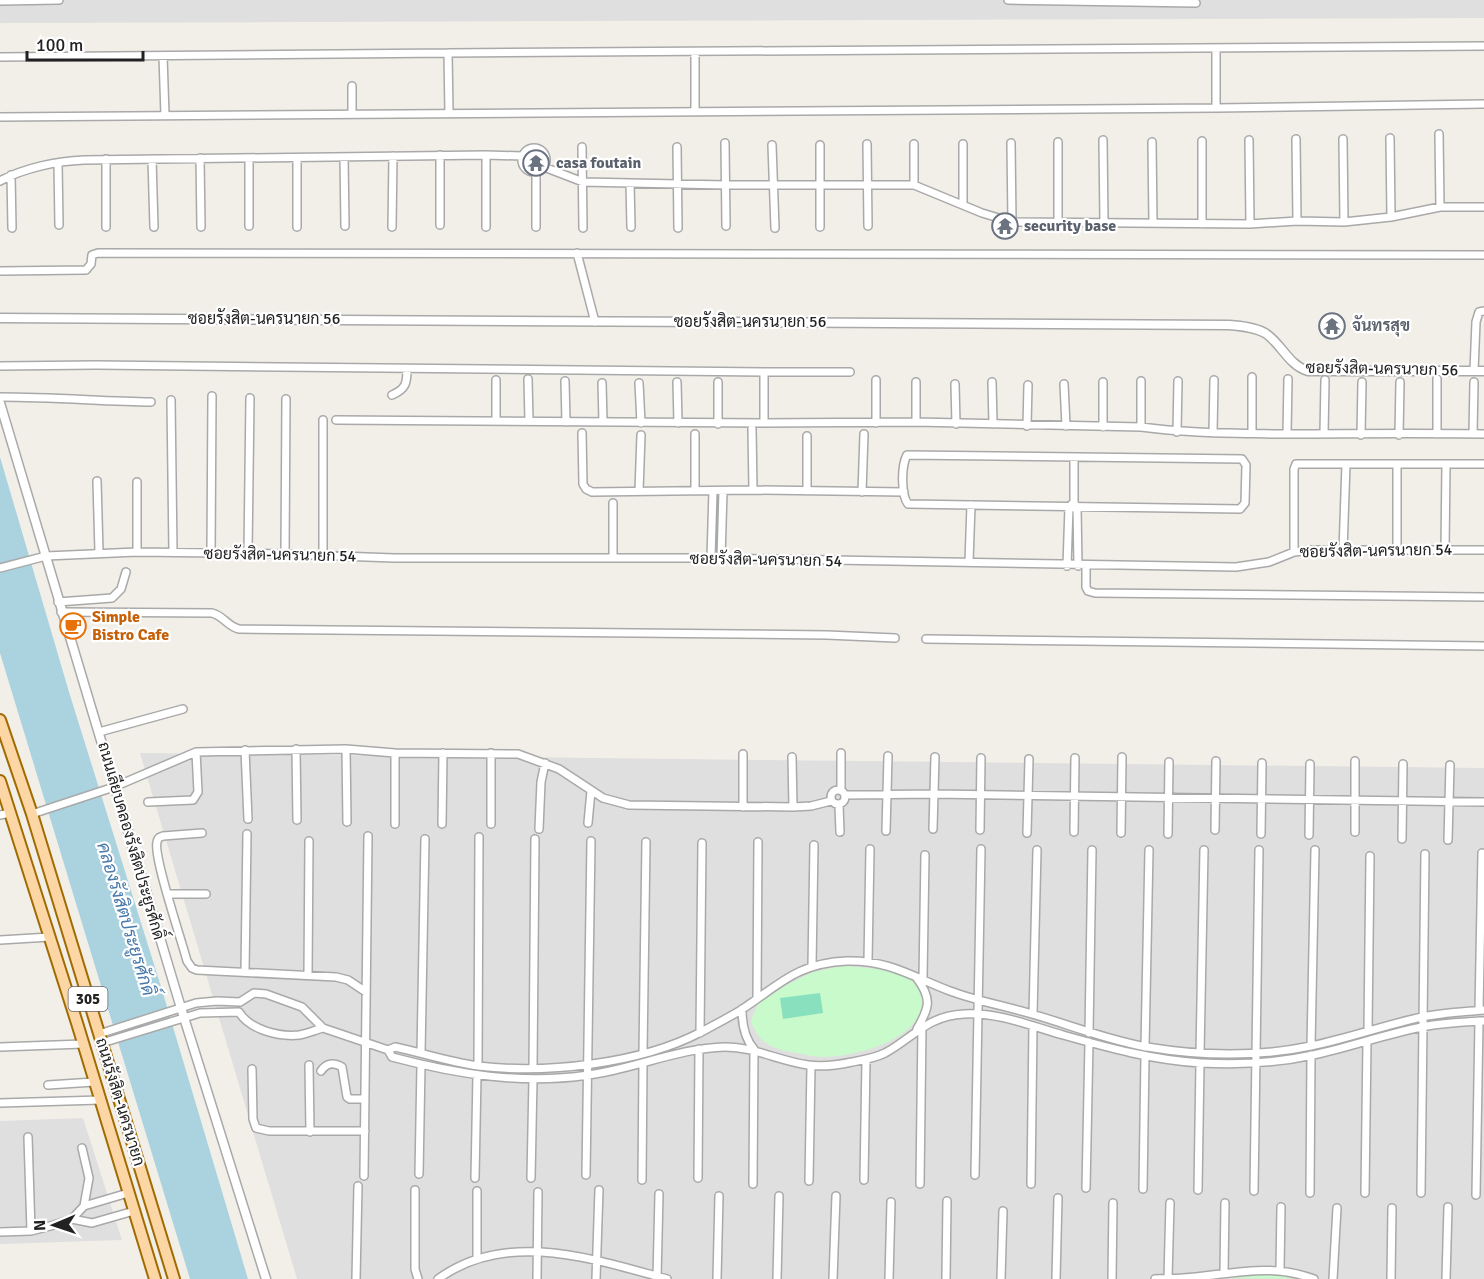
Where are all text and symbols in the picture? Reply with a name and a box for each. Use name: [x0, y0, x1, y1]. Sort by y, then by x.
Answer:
scale bar: [27, 24, 142, 62]
text: 100 m: [36, 34, 83, 56]
temple icon: casa foutain: [521, 148, 551, 178]
place label: casa foutain: [556, 153, 641, 173]
temple icon: security base: [990, 211, 1020, 241]
place label: security base: [1024, 216, 1116, 236]
street label: ซอยรังสิต-นครนายก 56: [188, 308, 340, 329]
street label: ซอยรังสิต-นครนายก 56: [674, 311, 826, 332]
temple icon: จันทรสุข: [1317, 311, 1347, 341]
place label: จันทรสุข: [1352, 315, 1410, 337]
street label: ซอยรังสิต-นครนายก 56: [1305, 357, 1459, 380]
street label: ซอยรังสิต-นครนายก 54: [1299, 539, 1453, 562]
street label: ซอยรังสิต-นครนายก 54: [203, 543, 357, 566]
street label: ซอยรังสิต-นครนายก 54: [689, 548, 843, 571]
place label: Simple Bistro Cafe: [92, 607, 169, 645]
cafe icon: Simple Bistro Cafe: [58, 611, 88, 641]
street label: ถนนเลียบคลองรังสิตประยูรศักดิ์: [94, 740, 168, 942]
water label: คลองรังสิตประยูรศักดิ์: [92, 840, 160, 998]
road number: 305: [68, 987, 107, 1011]
street label: ถนนรังสิต-นครนายก: [91, 1035, 150, 1169]
north arrow: [24, 1195, 84, 1255]
text: N: [30, 1220, 50, 1231]

